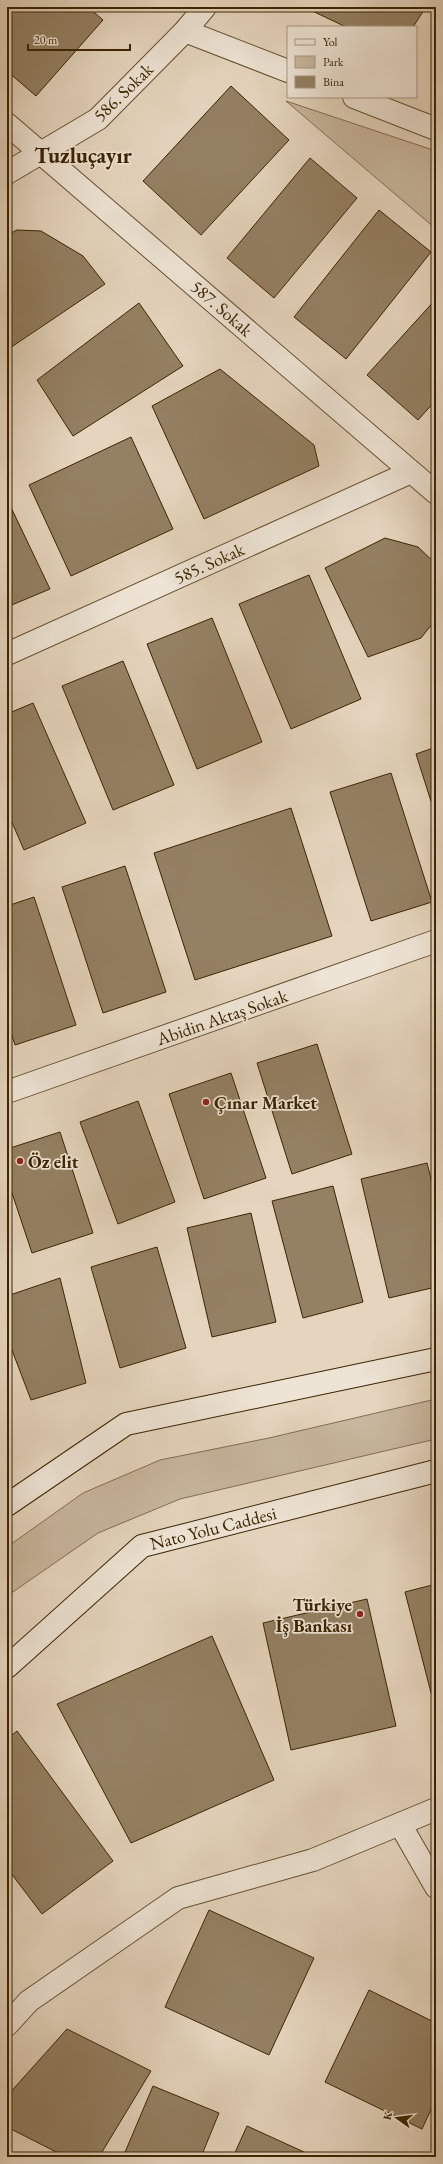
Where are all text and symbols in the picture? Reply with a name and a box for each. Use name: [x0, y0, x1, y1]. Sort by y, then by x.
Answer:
scale bar: [28, 26, 130, 52]
legend: [287, 26, 417, 98]
text: 20 m: [34, 32, 58, 48]
text: Yol: [323, 34, 337, 50]
text: Park: [323, 54, 344, 70]
street label: 586. Sokak: [88, 57, 158, 126]
text: Bina: [323, 74, 344, 90]
district label: Tuzluçayır: [34, 141, 133, 170]
street label: 587. Sokak: [186, 275, 258, 342]
street label: 585. Sokak: [170, 537, 248, 589]
street label: Abidin Aktaş Sokak: [153, 984, 291, 1050]
place label: Çınar Market: [214, 1091, 317, 1114]
marker: Çınar Market: [201, 1097, 211, 1107]
place label: Öz elit: [28, 1150, 79, 1173]
marker: Öz elit: [15, 1156, 25, 1166]
street label: Nato Yolu Caddesi: [147, 1501, 279, 1555]
place label: Türkiye İş Bankası: [276, 1593, 353, 1637]
marker: Türkiye İş Bankası: [355, 1609, 365, 1619]
north arrow: [377, 2098, 417, 2138]
text: K: [379, 2109, 395, 2121]

